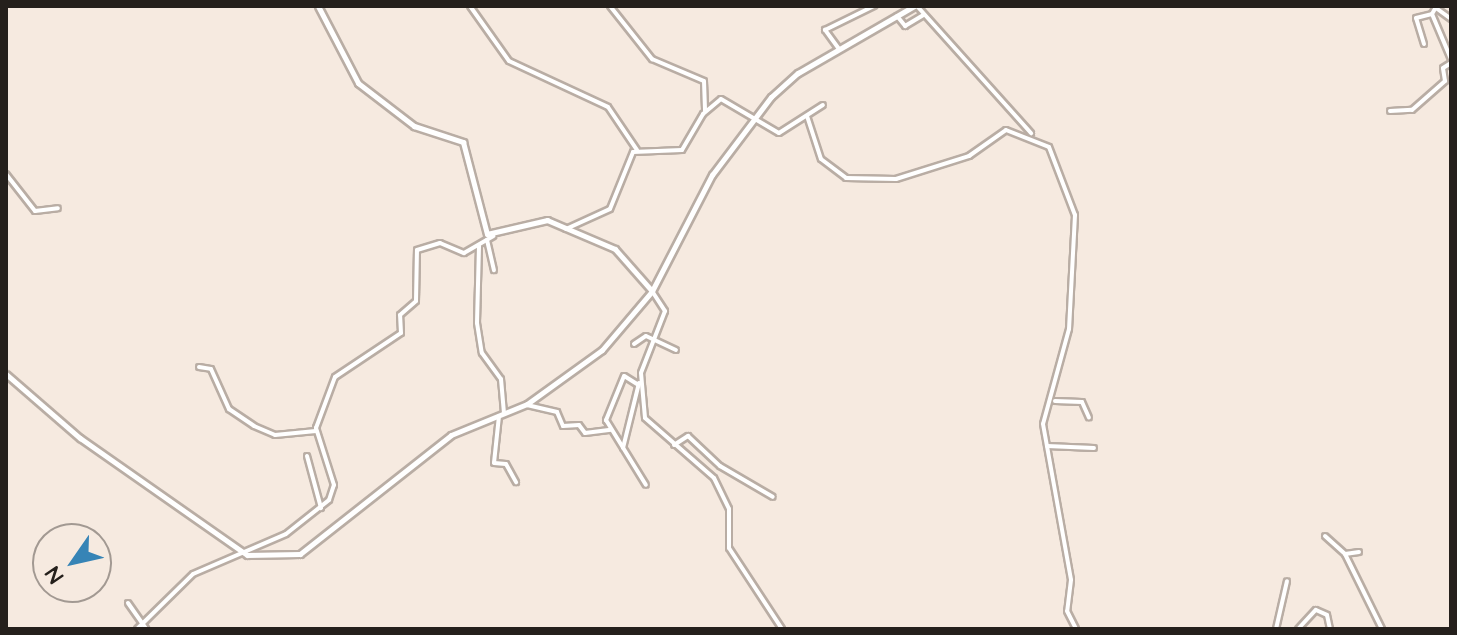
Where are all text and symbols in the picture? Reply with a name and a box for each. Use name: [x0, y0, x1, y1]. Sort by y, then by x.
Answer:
north arrow: [32, 523, 112, 603]
text: N: [38, 561, 70, 590]

